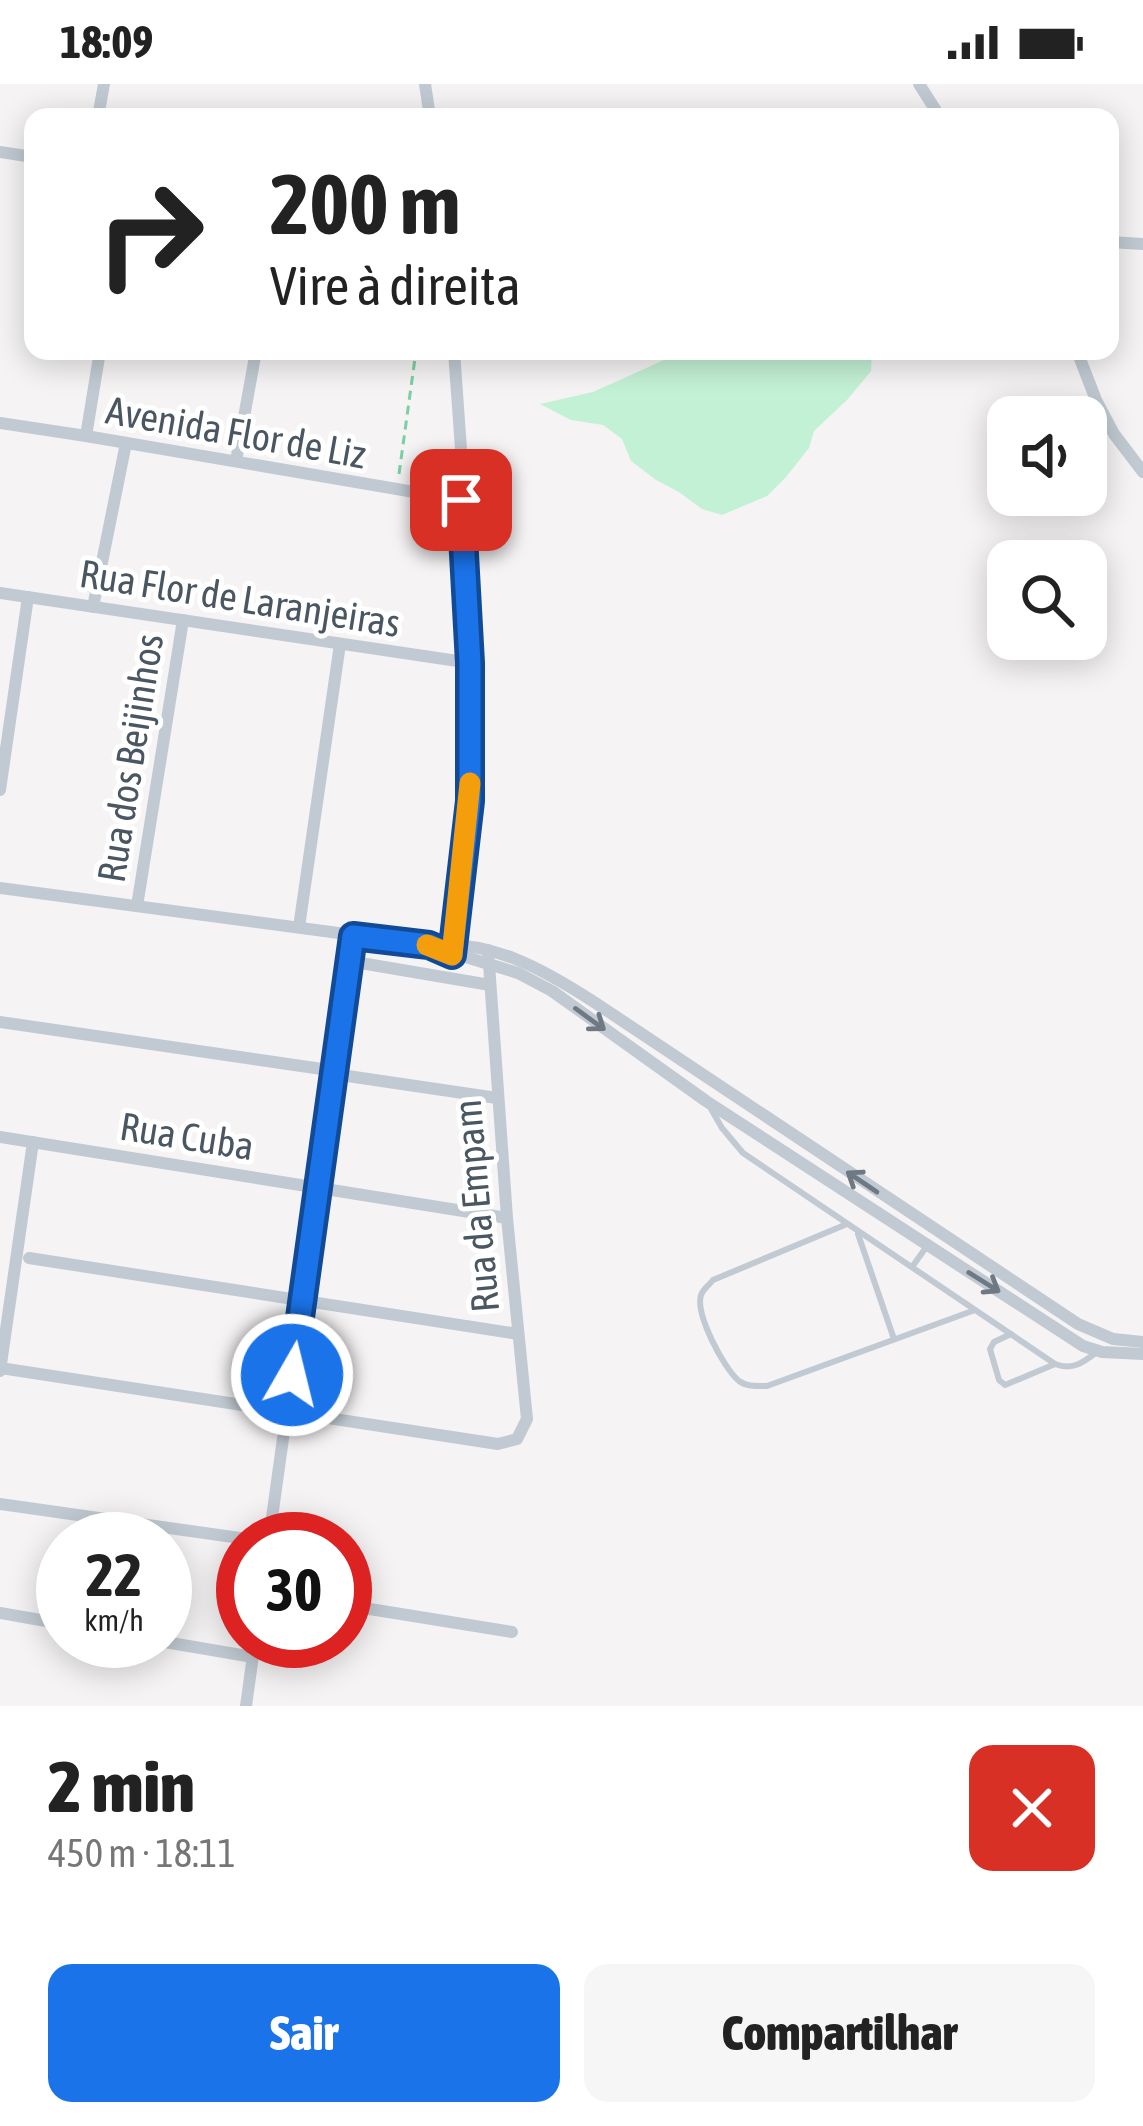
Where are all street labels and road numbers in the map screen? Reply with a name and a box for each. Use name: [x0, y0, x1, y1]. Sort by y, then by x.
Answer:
street label: Avenida Flor de Liz: [103, 388, 369, 476]
street label: Rua Flor de Laranjeiras: [77, 551, 403, 645]
street label: Rua dos Beijinhos: [89, 631, 171, 885]
street label: Rua da Empam: [445, 1098, 507, 1314]
street label: Rua Cuba: [117, 1104, 257, 1168]

